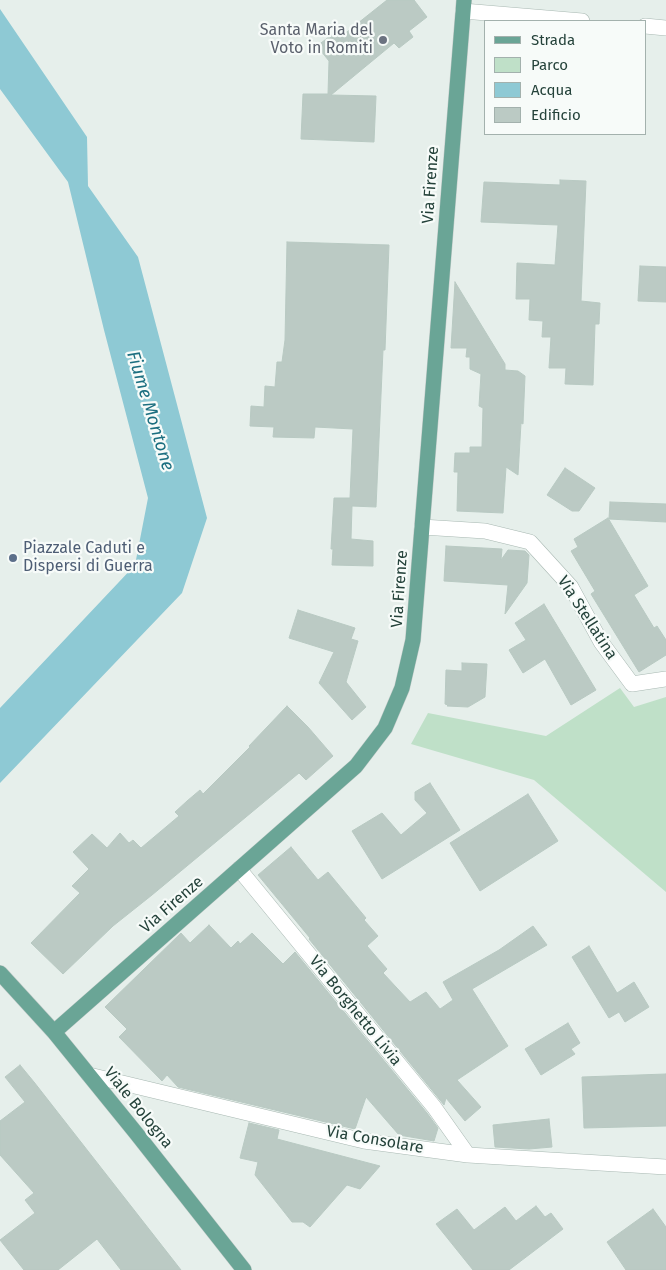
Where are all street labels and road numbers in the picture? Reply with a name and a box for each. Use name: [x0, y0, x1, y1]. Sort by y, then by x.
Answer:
street label: Via Firenze: [419, 146, 443, 224]
street label: Via Firenze: [388, 550, 412, 628]
street label: Via Stellatina: [553, 573, 621, 663]
street label: Via Firenze: [136, 872, 208, 938]
street label: Via Borghetto Livia: [305, 952, 405, 1070]
street label: Viale Bologna: [99, 1064, 177, 1152]
street label: Via Consolare: [325, 1122, 425, 1158]

